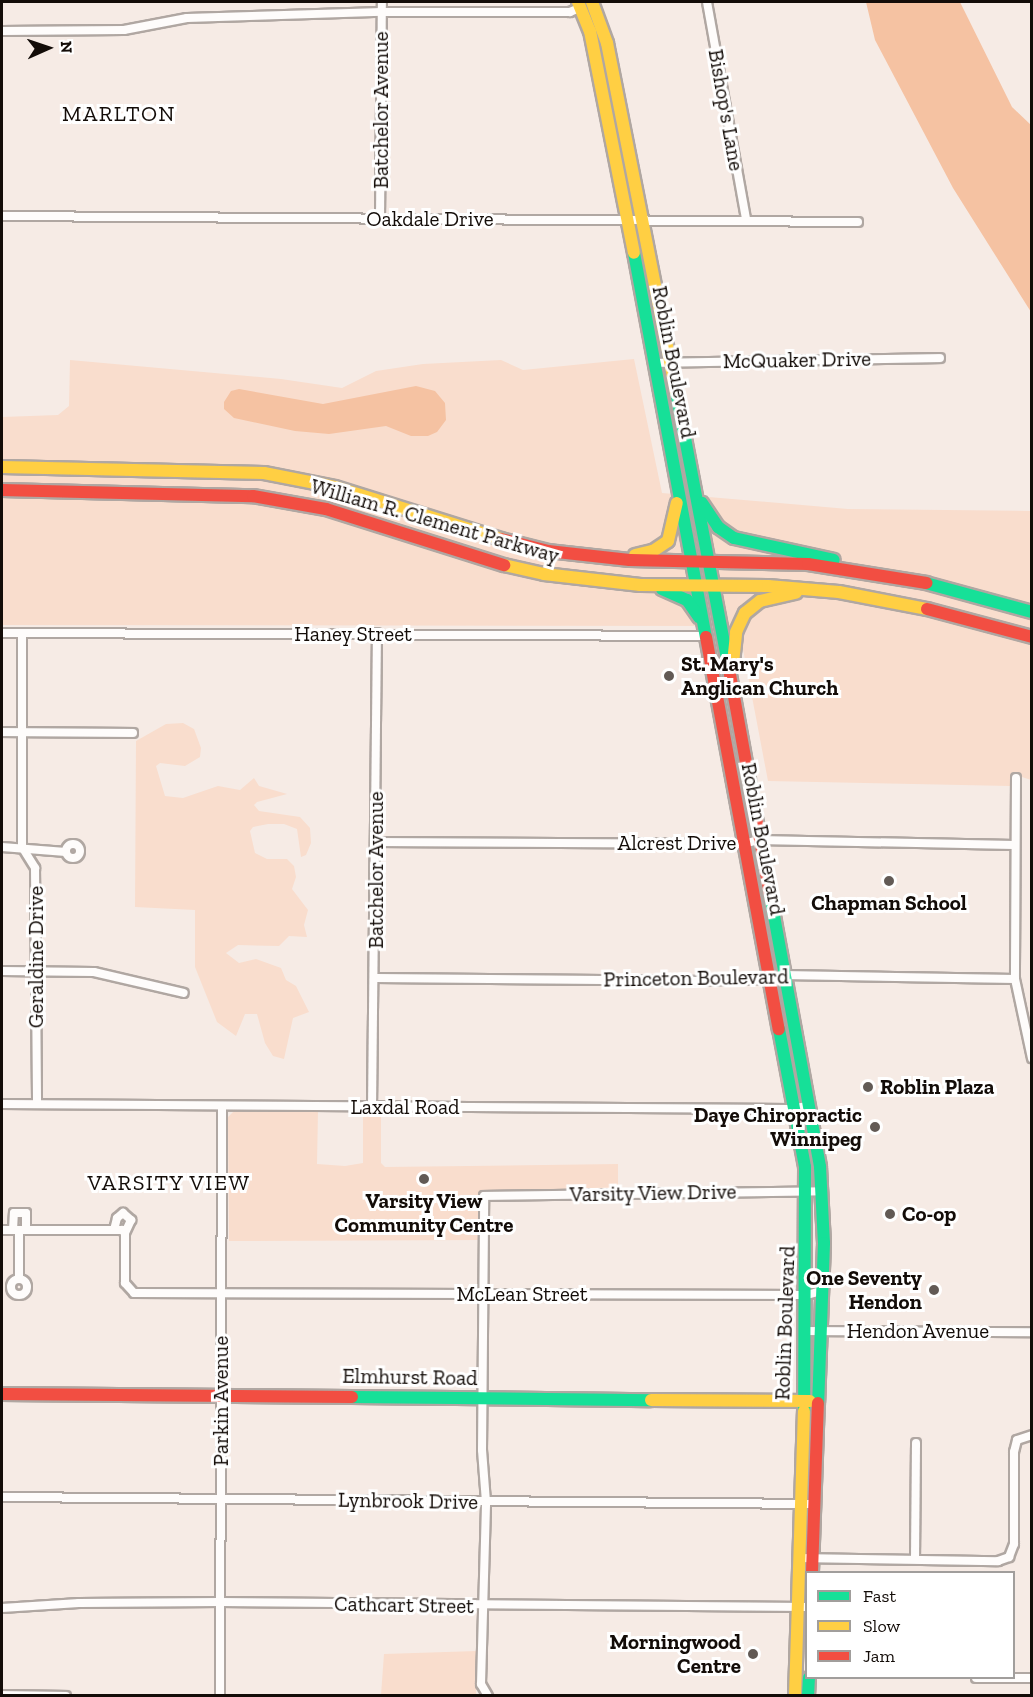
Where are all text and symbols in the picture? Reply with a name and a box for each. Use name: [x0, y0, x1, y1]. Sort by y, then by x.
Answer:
north arrow: [18, 18, 78, 78]
street label: Batchelor Avenue: [368, 31, 394, 189]
text: N: [57, 40, 76, 54]
street label: Bishop's Lane: [703, 47, 749, 173]
district label: MARLTON: [62, 101, 176, 127]
street label: Oakdale Drive: [366, 206, 494, 232]
street label: Roblin Boulevard: [647, 284, 701, 440]
street label: McQuaker Drive: [723, 346, 871, 374]
street label: William R. Clement Parkway: [308, 473, 562, 569]
street label: Haney Street: [294, 621, 412, 647]
place label: St. Mary's Anglican Church: [681, 651, 838, 701]
marker: St. Mary's Anglican Church: [662, 669, 676, 683]
street label: Roblin Boulevard: [736, 761, 790, 917]
street label: Batchelor Avenue: [363, 791, 389, 949]
street label: Alcrest Drive: [618, 830, 736, 856]
marker: Chapman School: [882, 874, 896, 888]
street label: Geraldine Drive: [23, 886, 49, 1028]
place label: Chapman School: [811, 890, 967, 916]
street label: Princeton Boulevard: [603, 964, 789, 992]
place label: Roblin Plaza: [880, 1074, 994, 1100]
marker: Roblin Plaza: [861, 1080, 875, 1094]
street label: Laxdal Road: [350, 1094, 460, 1120]
place label: Daye Chiropractic Winnipeg: [694, 1102, 862, 1152]
marker: Daye Chiropractic Winnipeg: [866, 1118, 884, 1136]
district label: VARSITY VIEW: [87, 1170, 251, 1196]
marker: Varsity View Community Centre: [417, 1172, 431, 1186]
street label: Varsity View Drive: [568, 1179, 738, 1207]
place label: Varsity View Community Centre: [334, 1188, 514, 1238]
place label: Co-op: [902, 1201, 956, 1227]
marker: Co-op: [883, 1207, 897, 1221]
street label: Roblin Boulevard: [770, 1245, 800, 1401]
place label: One Seventy Hendon: [806, 1265, 922, 1315]
street label: McLean Street: [456, 1281, 588, 1307]
marker: One Seventy Hendon: [927, 1283, 941, 1297]
street label: Hendon Avenue: [847, 1318, 989, 1344]
street label: Parkin Avenue: [208, 1336, 234, 1466]
street label: Elmhurst Road: [342, 1363, 478, 1391]
street label: Lynbrook Drive: [338, 1487, 478, 1515]
legend: [805, 1571, 1015, 1679]
text: Fast: [863, 1585, 896, 1607]
street label: Cathcart Street: [334, 1591, 474, 1619]
text: Slow: [863, 1615, 900, 1637]
place label: Morningwood Centre: [610, 1629, 741, 1679]
text: Jam: [863, 1645, 895, 1667]
marker: Morningwood Centre: [746, 1647, 760, 1661]

